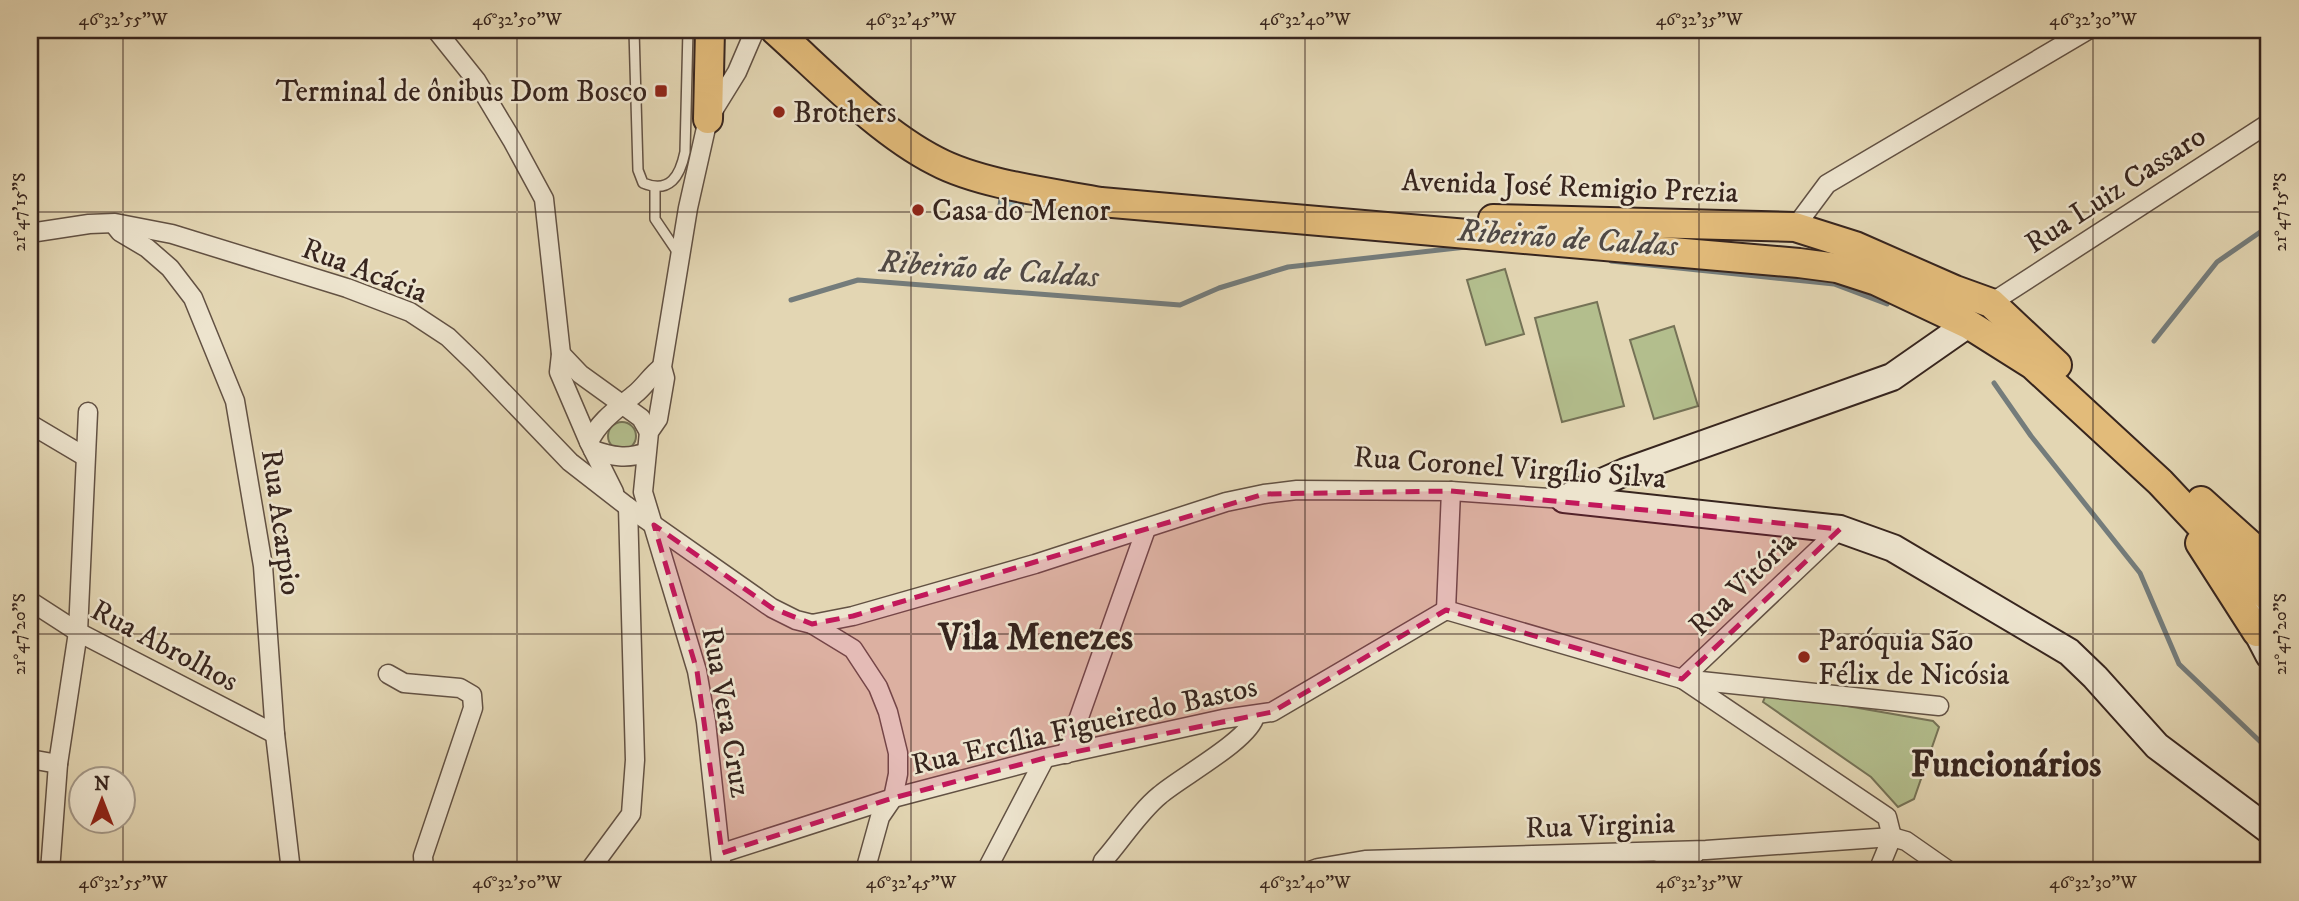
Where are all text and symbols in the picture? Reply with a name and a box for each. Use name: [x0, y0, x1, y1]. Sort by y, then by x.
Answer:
text: 46°32'55"W: [79, 9, 168, 31]
text: 46°32'50"W: [472, 9, 562, 31]
text: 46°32'45"W: [866, 9, 957, 31]
text: 46°32'40"W: [1259, 9, 1351, 31]
text: 46°32'35"W: [1656, 9, 1743, 31]
text: 46°32'30"W: [2049, 9, 2137, 31]
place label: Terminal de ônibus Dom Bosco: [276, 74, 647, 111]
marker: Terminal de ônibus Dom Bosco: [653, 83, 669, 99]
place label: Brothers: [793, 95, 896, 132]
marker: Brothers: [771, 104, 787, 120]
street label: Rua Luiz Cassaro: [2018, 118, 2213, 262]
street label: Avenida José Remigio Prezia: [1401, 163, 1739, 212]
text: 21°47'15"S: [9, 173, 31, 251]
text: 21°47'15"S: [2270, 173, 2292, 251]
place label: Casa do Menor: [932, 193, 1111, 230]
marker: Casa do Menor: [910, 202, 926, 218]
water label: Ribeirão de Caldas: [1456, 211, 1680, 267]
street label: Rua Acácia: [296, 231, 433, 312]
water label: Ribeirão de Caldas: [877, 242, 1101, 298]
street label: Rua Coronel Virgílio Silva: [1352, 439, 1668, 498]
street label: Rua Acarpio: [252, 447, 309, 598]
street label: Rua Vitória: [1681, 523, 1805, 645]
street label: Rua Abrolhos: [84, 592, 244, 701]
text: 21°47'20"S: [9, 593, 31, 675]
text: 21°47'20"S: [2270, 593, 2292, 675]
district label: Vila Menezes: [937, 615, 1133, 662]
place label: Paróquia São Félix de Nicósia: [1818, 623, 2010, 694]
street label: Rua Vera Cruz: [692, 624, 759, 800]
marker: Paróquia São Félix de Nicósia: [1796, 649, 1812, 665]
street label: Rua Ercília Figueiredo Bastos: [908, 669, 1261, 784]
district label: Funcionários: [1911, 742, 2101, 789]
north arrow: [66, 764, 136, 834]
text: N: [94, 773, 110, 796]
street label: Rua Virginia: [1525, 805, 1676, 848]
text: 46°32'55"W: [79, 872, 168, 894]
text: 46°32'50"W: [472, 872, 562, 894]
text: 46°32'45"W: [866, 872, 957, 894]
text: 46°32'40"W: [1259, 872, 1351, 894]
text: 46°32'35"W: [1656, 872, 1743, 894]
text: 46°32'30"W: [2049, 872, 2137, 894]

